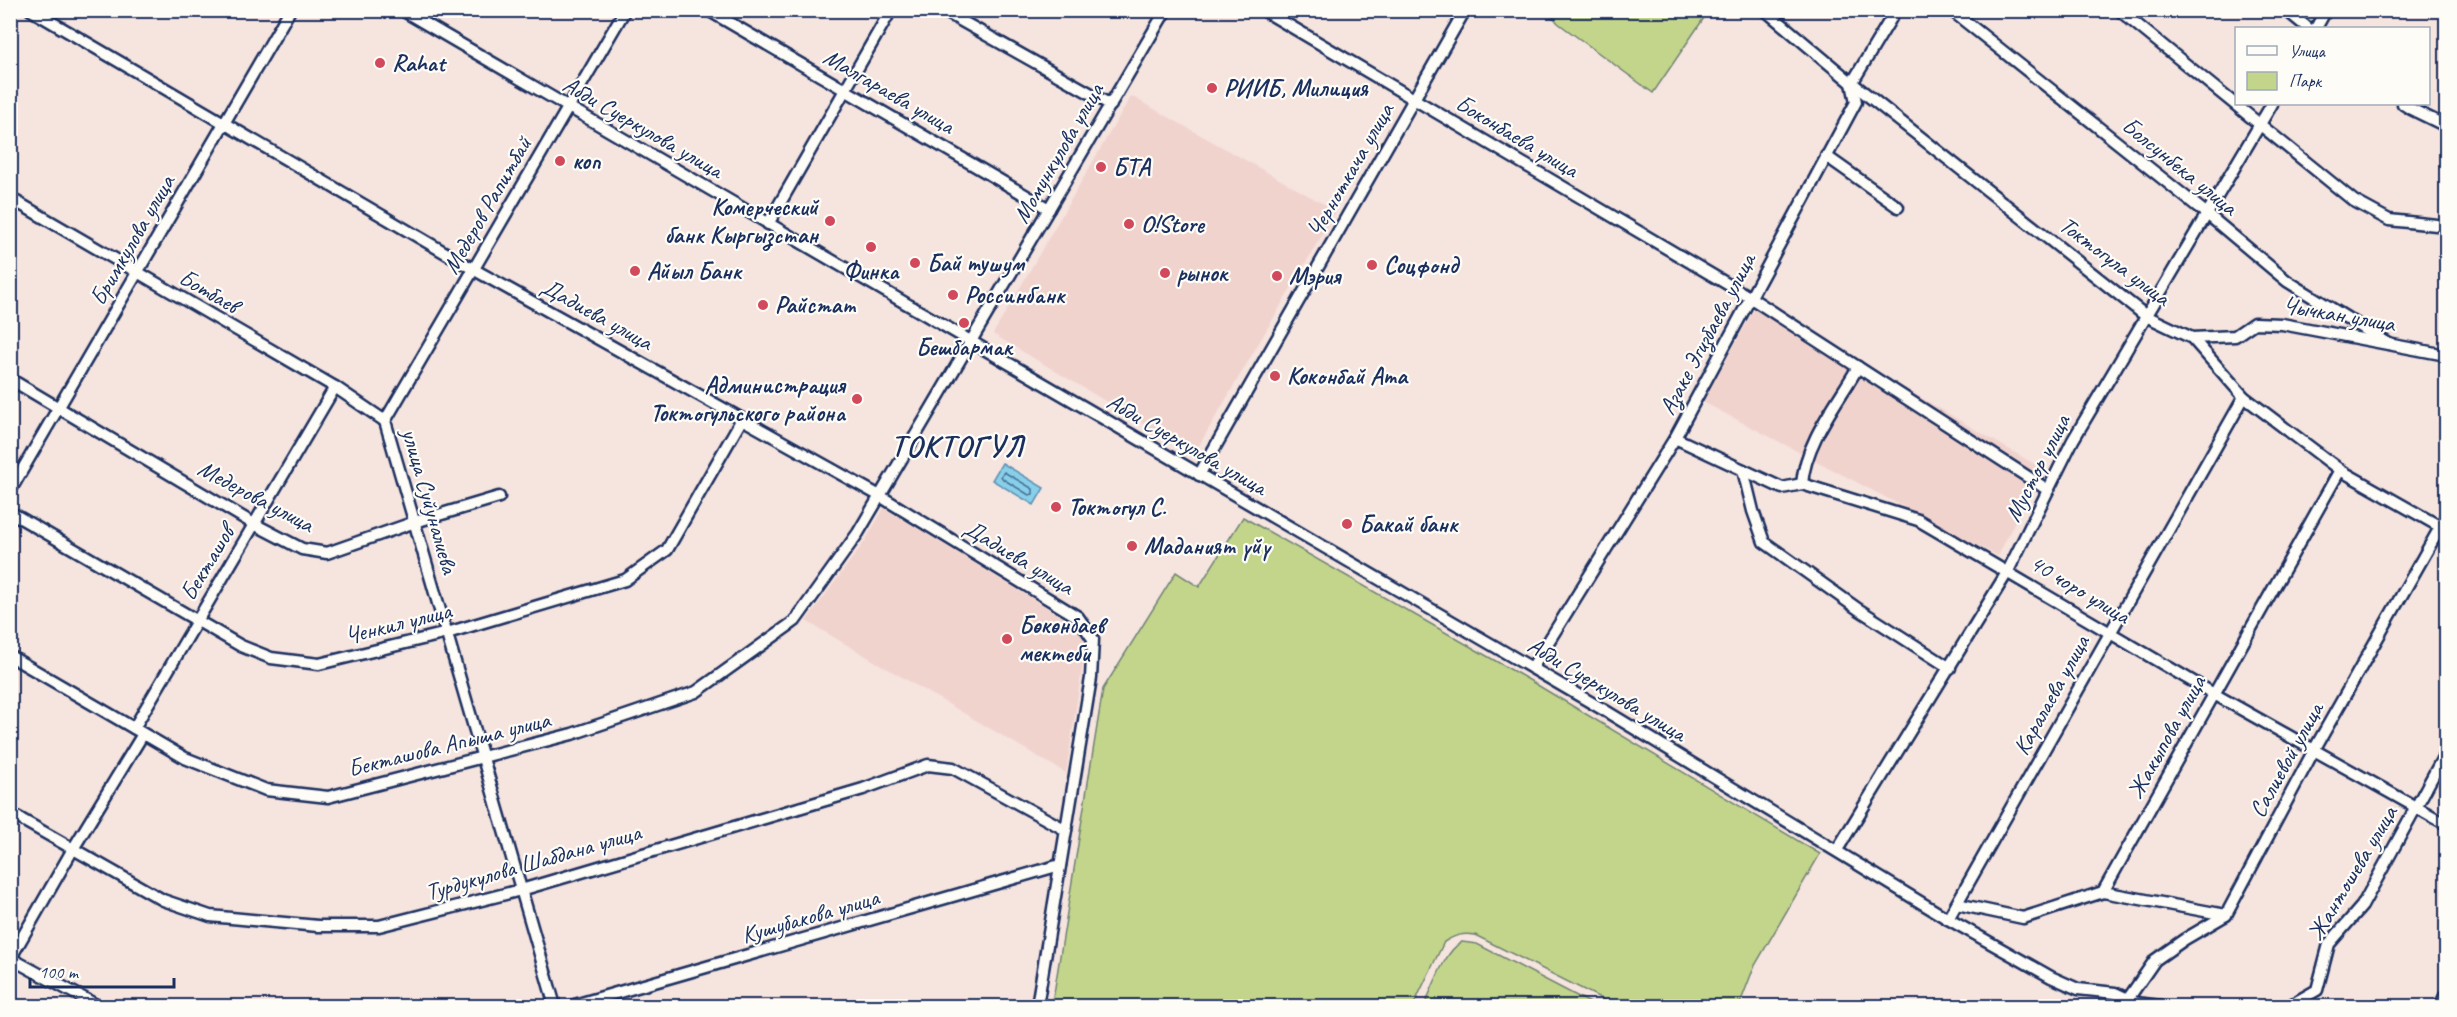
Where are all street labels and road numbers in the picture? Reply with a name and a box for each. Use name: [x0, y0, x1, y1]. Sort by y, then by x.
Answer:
street label: Малгараева улица: [818, 41, 961, 141]
street label: Абди Суеркулова улица: [558, 69, 730, 186]
street label: Момункулова улица: [1006, 77, 1111, 228]
street label: Боконбаева улица: [1450, 88, 1585, 185]
street label: Черноткача улица: [1300, 96, 1401, 242]
street label: Болсунбека улица: [2116, 110, 2245, 223]
street label: Медеров Рапитбай: [436, 129, 539, 279]
street label: Бримкулова улица: [83, 168, 182, 311]
street label: Токтогула улица: [2054, 210, 2178, 313]
street label: Азаке Эгизбаева улица: [1652, 246, 1764, 420]
street label: Ботбаев: [174, 262, 248, 322]
street label: Дадиева улица: [536, 271, 659, 358]
street label: Чычкан улица: [2281, 289, 2399, 339]
street label: Абди Суеркулова улица: [1102, 386, 1274, 503]
street label: Мустор улица: [1997, 408, 2077, 527]
street label: улица Суйуналиева: [394, 423, 465, 578]
street label: Медерова улица: [193, 453, 320, 540]
street label: Дадиева улица: [959, 513, 1081, 602]
street label: Бекташов: [173, 515, 244, 606]
street label: 40 чоро улица: [2024, 547, 2137, 631]
street label: Ченкил улица: [342, 595, 455, 651]
street label: Каралаева улица: [2006, 629, 2097, 760]
street label: Абди Суеркулова улица: [1522, 630, 1694, 749]
street label: Жакыпова улица: [2120, 669, 2213, 804]
street label: Салиевой улица: [2242, 695, 2331, 823]
street label: Бекташова Апыша улица: [345, 704, 555, 784]
street label: Жантошева улица: [2300, 799, 2405, 946]
street label: Турдукулова Шабдана улица: [422, 817, 645, 907]
street label: Кушубакова улица: [738, 882, 883, 950]

